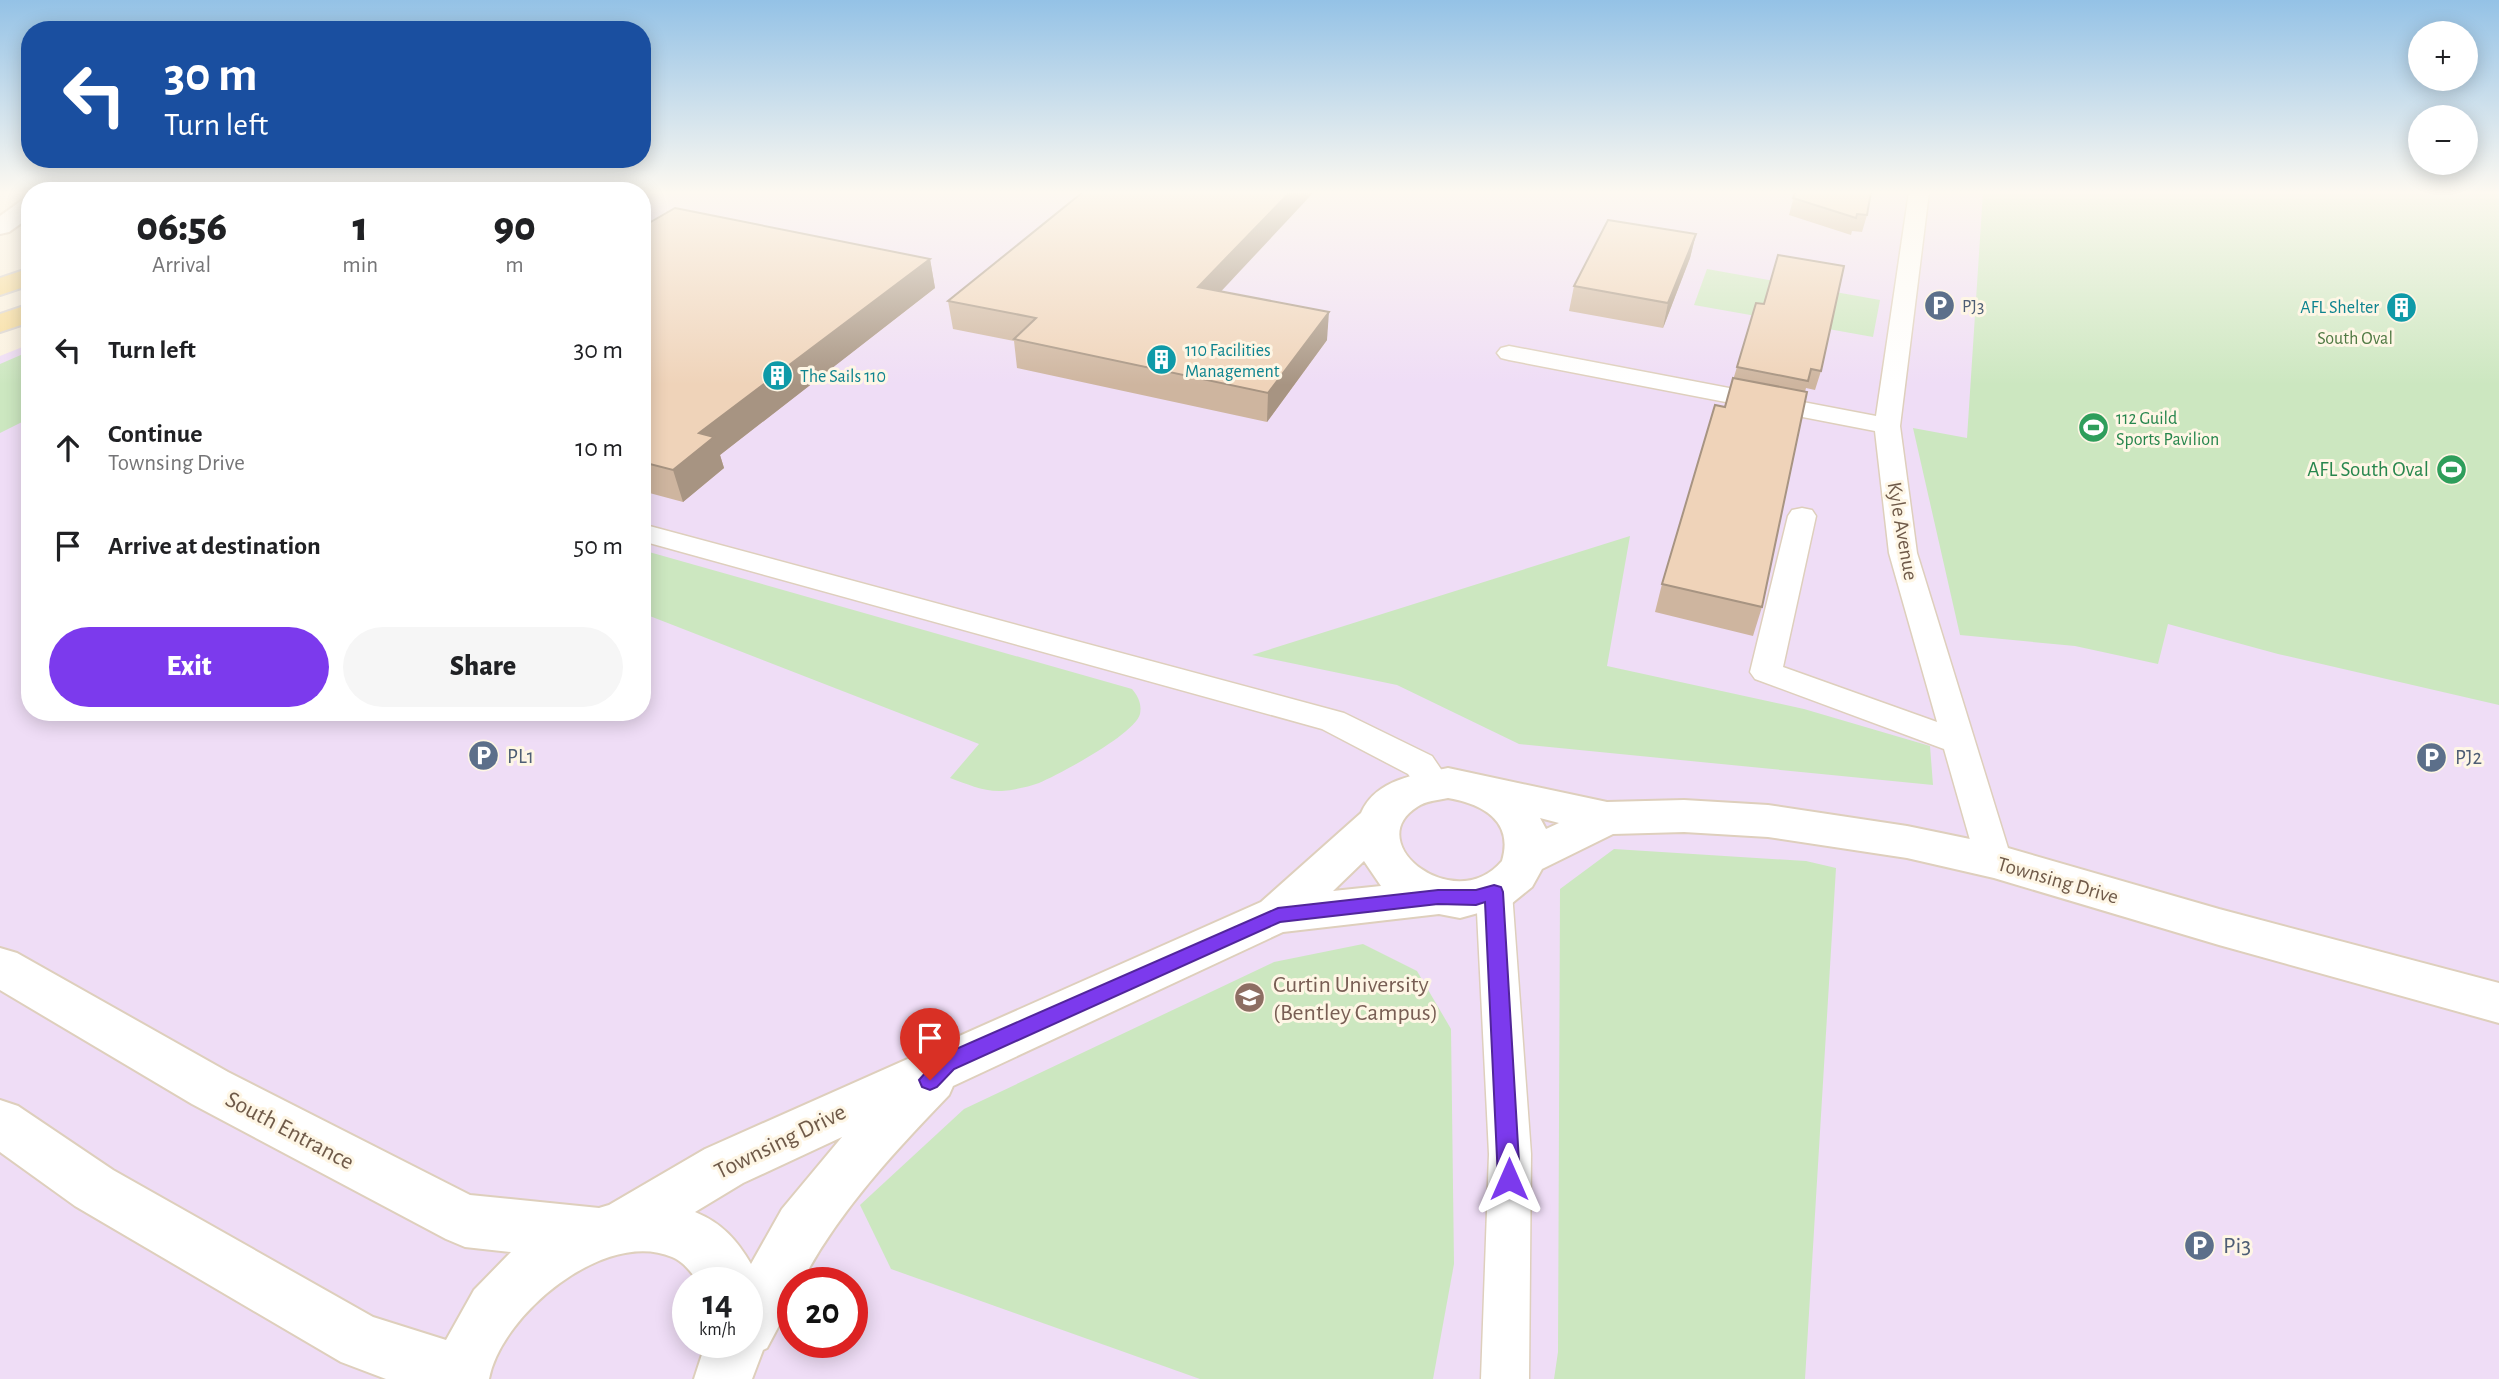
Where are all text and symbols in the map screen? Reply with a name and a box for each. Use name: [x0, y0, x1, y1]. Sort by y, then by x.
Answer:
map controls: [2408, 21, 2478, 175]
button: +: [2408, 21, 2478, 91]
icon: left: [49, 49, 140, 140]
text: 30 m: [164, 51, 258, 100]
button: −: [2408, 105, 2478, 175]
text: Turn left: [164, 109, 268, 141]
text: 06:56: [136, 206, 227, 248]
text: 1: [353, 206, 368, 248]
text: 90: [493, 206, 536, 248]
text: Arrival: [152, 254, 211, 277]
text: min: [342, 254, 378, 277]
text: m: [505, 254, 524, 277]
parking icon: PJ3: [1922, 289, 1956, 323]
building icon: AFL Shelter: [2385, 290, 2419, 324]
place label: PJ3: [1962, 298, 1984, 316]
place label: AFL Shelter: [2300, 299, 2379, 317]
park label: South Oval: [2317, 330, 2393, 348]
icon: left: [49, 331, 87, 369]
text: Turn left: [108, 337, 196, 363]
text: 30 m: [573, 337, 623, 363]
place label: 110 Facilities Management: [1185, 342, 1280, 381]
building icon: 110 Facilities Management: [1145, 343, 1179, 377]
building icon: The Sails 110: [760, 359, 794, 393]
place label: The Sails 110: [800, 368, 886, 386]
place label: 112 Guild Sports Pavilion: [2116, 410, 2219, 449]
sports icon: 112 Guild Sports Pavilion: [2076, 411, 2110, 445]
text: Continue: [108, 421, 203, 447]
icon: ahead: [49, 429, 87, 467]
text: 10 m: [575, 435, 623, 461]
text: Townsing Drive: [108, 452, 245, 475]
sports icon: AFL South Oval: [2435, 452, 2469, 486]
place label: AFL South Oval: [2307, 459, 2429, 480]
street label: Kyle Avenue: [1884, 480, 1921, 582]
icon: arrive: [49, 527, 87, 565]
text: Arrive at destination: [108, 533, 321, 559]
text: 50 m: [573, 533, 623, 559]
button: Exit: [49, 627, 329, 707]
button: Share: [343, 627, 623, 707]
parking icon: PL1: [467, 739, 501, 773]
parking icon: PJ2: [2415, 740, 2449, 774]
place label: PL1: [507, 746, 534, 767]
place label: PJ2: [2455, 747, 2482, 768]
street label: Townsing Drive: [1995, 853, 2121, 908]
place label: Curtin University (Bentley Campus): [1273, 973, 1438, 1025]
school or university icon: Curtin University (Bentley Campus): [1233, 981, 1267, 1015]
pin: [900, 1008, 960, 1080]
icon: arrive: [911, 1019, 949, 1057]
street label: South Entrance: [221, 1087, 358, 1175]
street label: Townsing Drive: [711, 1100, 850, 1184]
position arrow: [1472, 1142, 1546, 1216]
parking icon: Pi3: [2183, 1228, 2217, 1262]
place label: Pi3: [2223, 1234, 2251, 1258]
speed limit sign: 20: [777, 1267, 868, 1358]
text: 14: [702, 1286, 733, 1321]
text: km/h: [699, 1321, 736, 1339]

